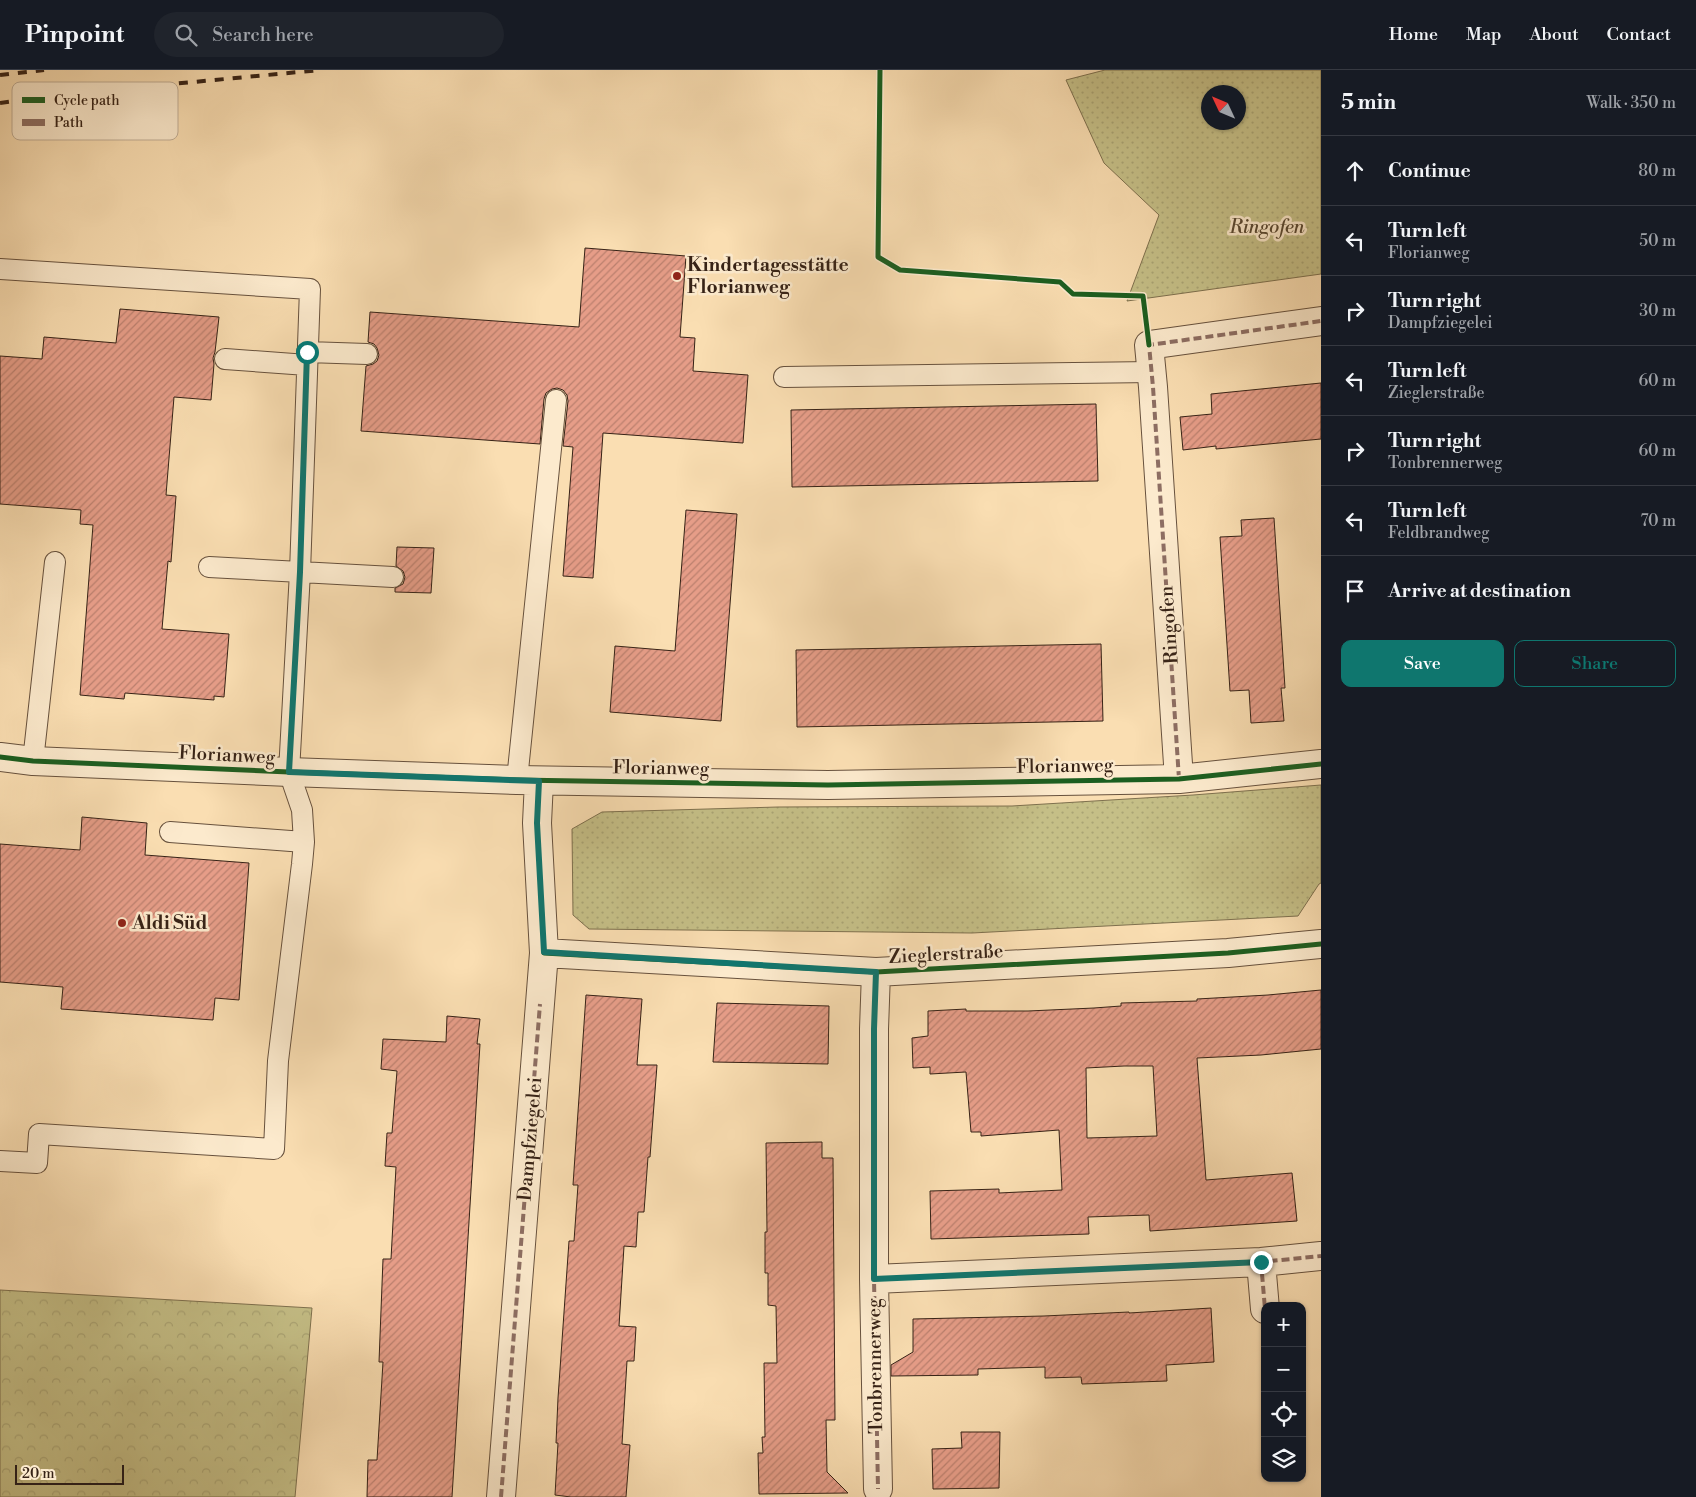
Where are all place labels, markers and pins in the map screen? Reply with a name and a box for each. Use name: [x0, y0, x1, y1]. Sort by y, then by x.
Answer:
place label: Kindertagesstätte Florianweg: [687, 253, 849, 299]
marker: Kindertagesstätte Florianweg: [671, 270, 683, 282]
place label: Aldi Süd: [131, 911, 207, 935]
marker: Aldi Süd: [116, 917, 128, 929]

